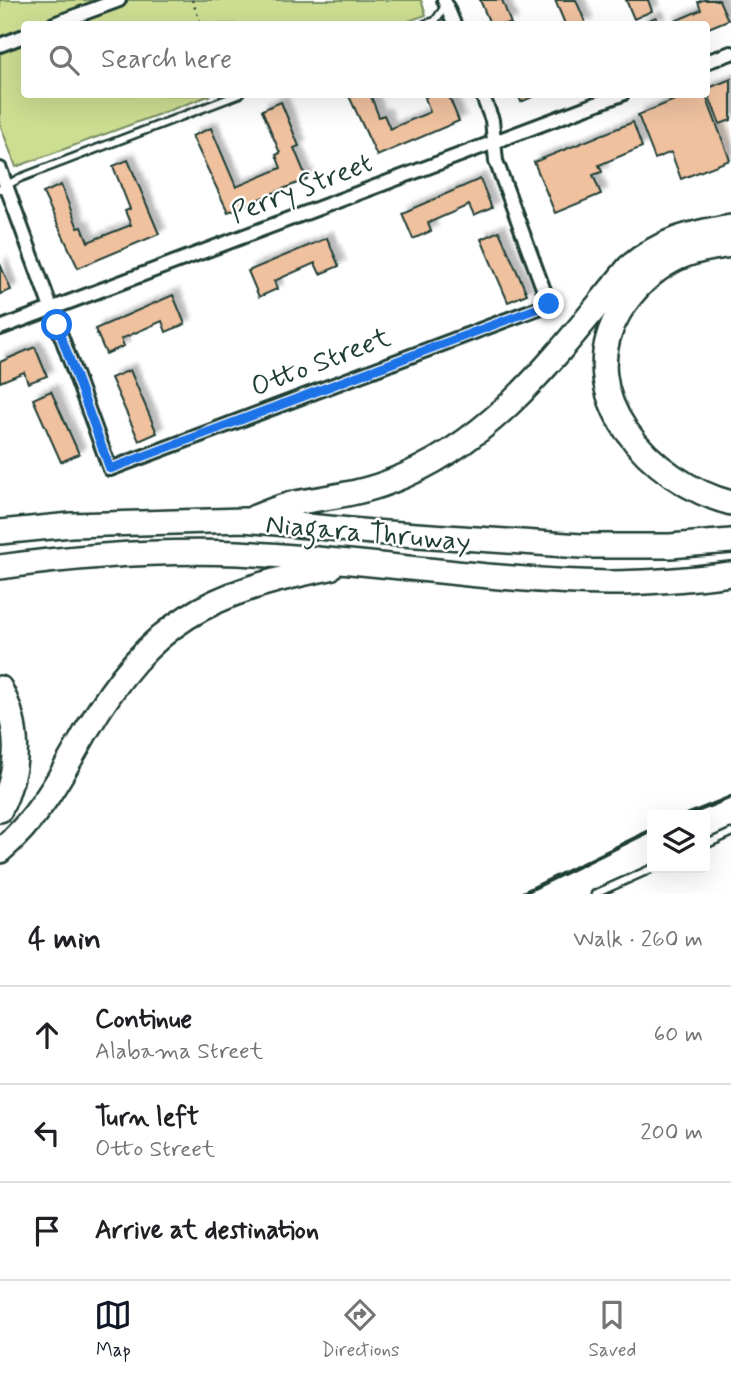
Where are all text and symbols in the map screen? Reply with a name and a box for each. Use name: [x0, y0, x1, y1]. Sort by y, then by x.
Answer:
search box: [21, 21, 710, 98]
icon: search: [45, 41, 83, 79]
text: Search here: [101, 43, 232, 77]
street label: Perry Street: [226, 145, 378, 233]
route end: [533, 288, 564, 319]
route start: [41, 309, 72, 340]
street label: Otto Street: [246, 319, 397, 407]
street label: Niagara Thruway: [264, 507, 472, 564]
map controls: [647, 810, 710, 873]
button: layers: [647, 810, 710, 873]
text: 4 min: [28, 920, 101, 959]
text: Walk · 260 m: [573, 925, 703, 955]
text: Continue: [95, 1003, 192, 1037]
icon: ahead: [28, 1016, 66, 1054]
text: 60 m: [654, 1020, 703, 1050]
text: Alabama Street: [95, 1037, 263, 1067]
text: Turn left: [95, 1101, 199, 1135]
icon: left: [28, 1114, 66, 1152]
text: 200 m: [640, 1118, 703, 1148]
text: Otto Street: [95, 1135, 215, 1165]
icon: arrive: [28, 1212, 66, 1250]
text: Arrive at destination: [95, 1214, 319, 1248]
tab: Map: [94, 1296, 132, 1363]
tab: Directions: [321, 1296, 400, 1363]
tab: Saved: [588, 1296, 636, 1363]

